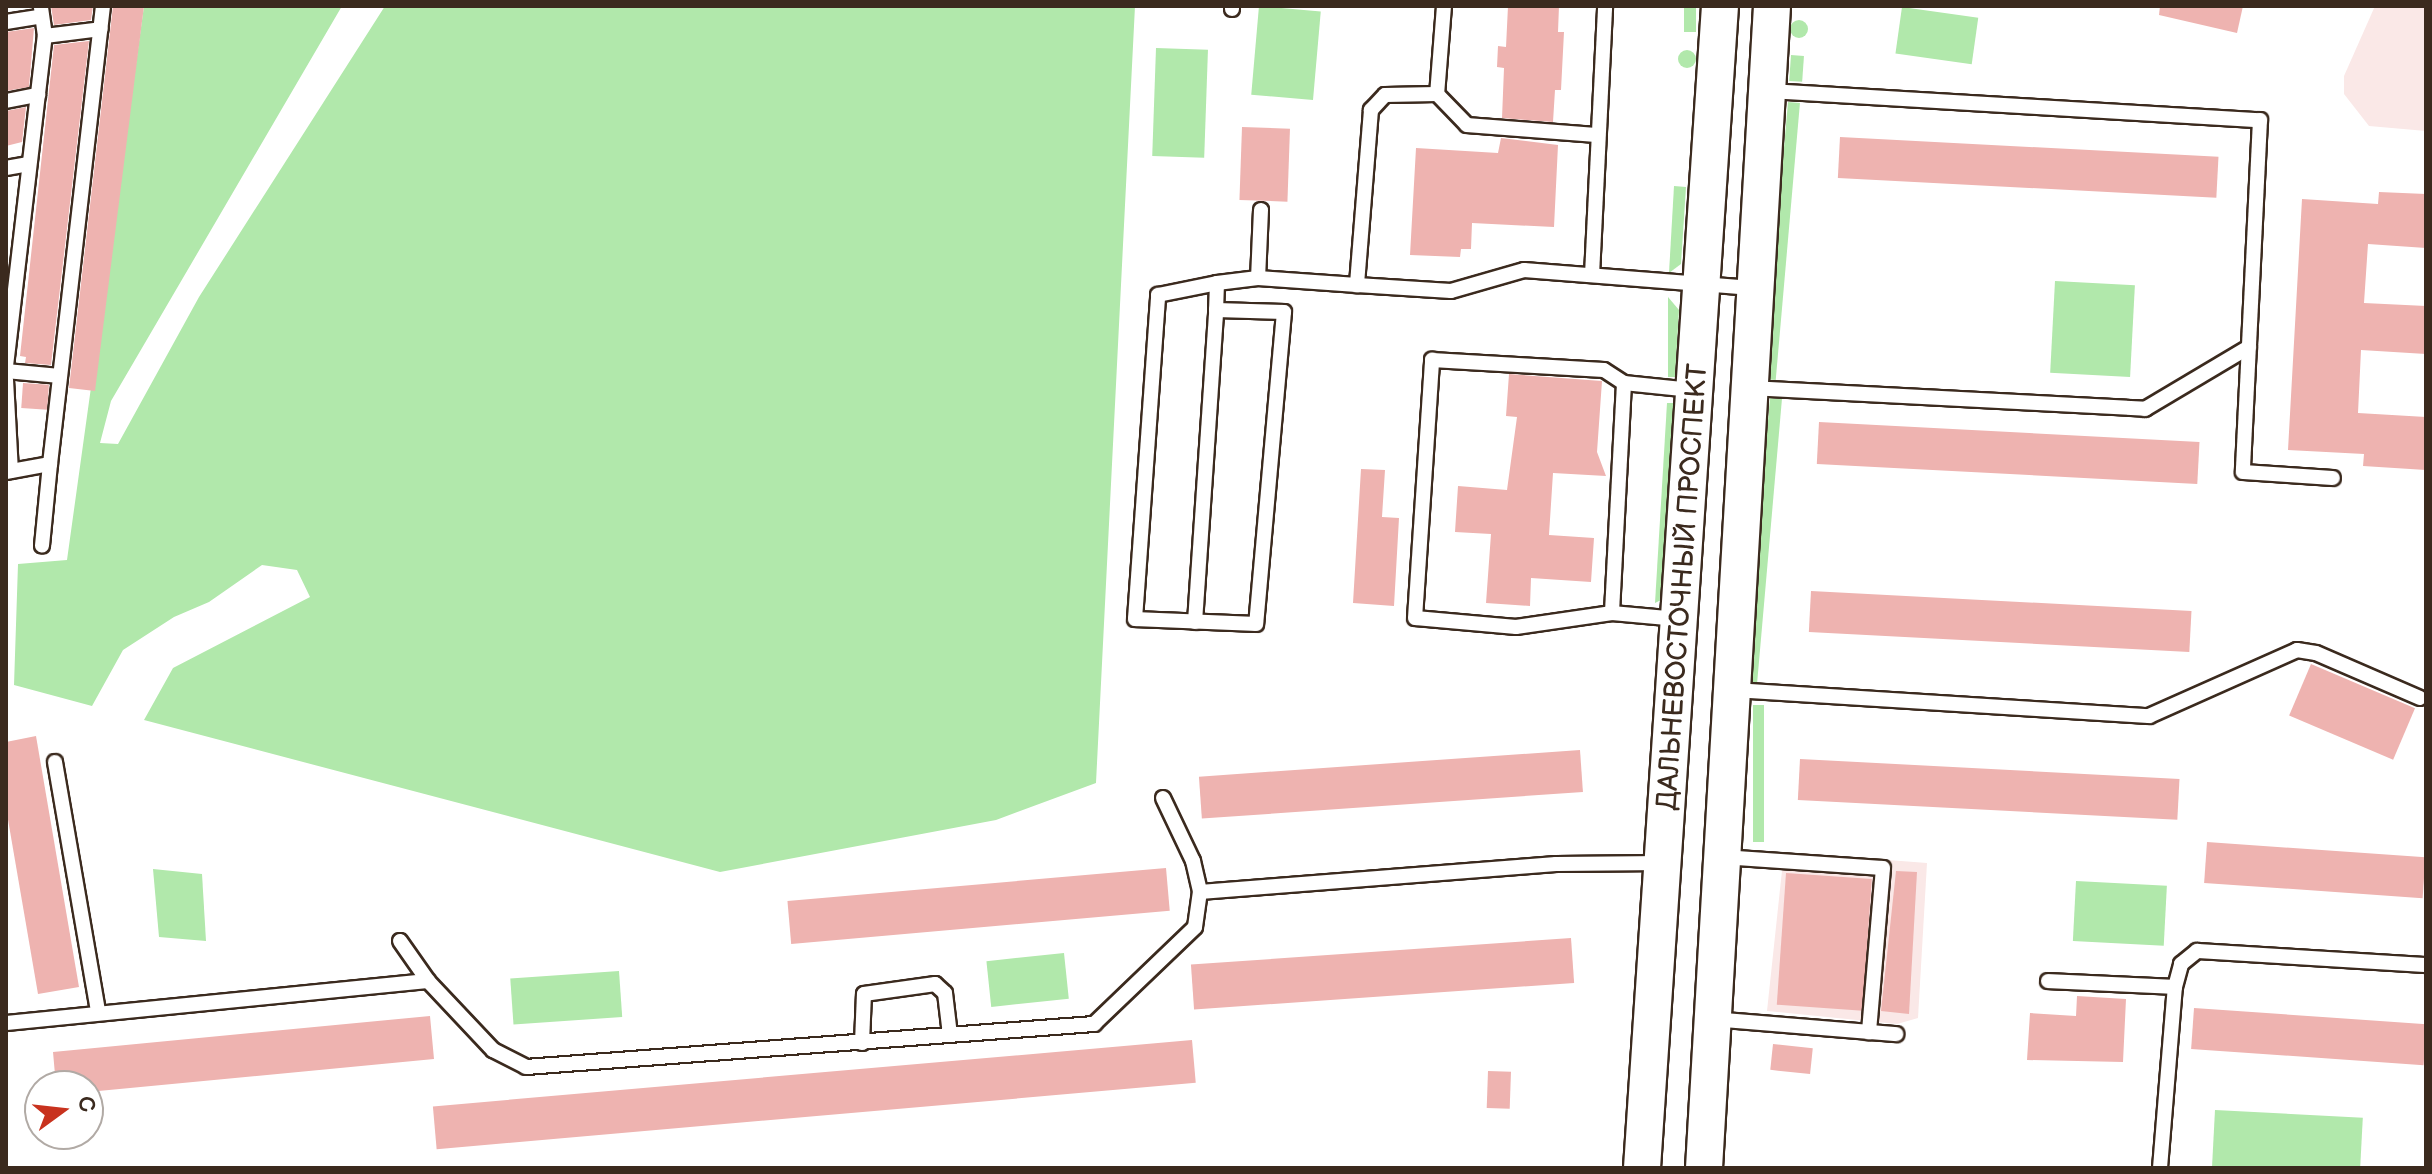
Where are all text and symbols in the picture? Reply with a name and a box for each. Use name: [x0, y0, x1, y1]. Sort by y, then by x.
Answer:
street label: ДАЛЬНЕВОСТОЧНЫЙ ПРОСПЕКТ: [1651, 363, 1715, 811]
north arrow: [24, 1070, 104, 1150]
text: С: [71, 1093, 101, 1115]

